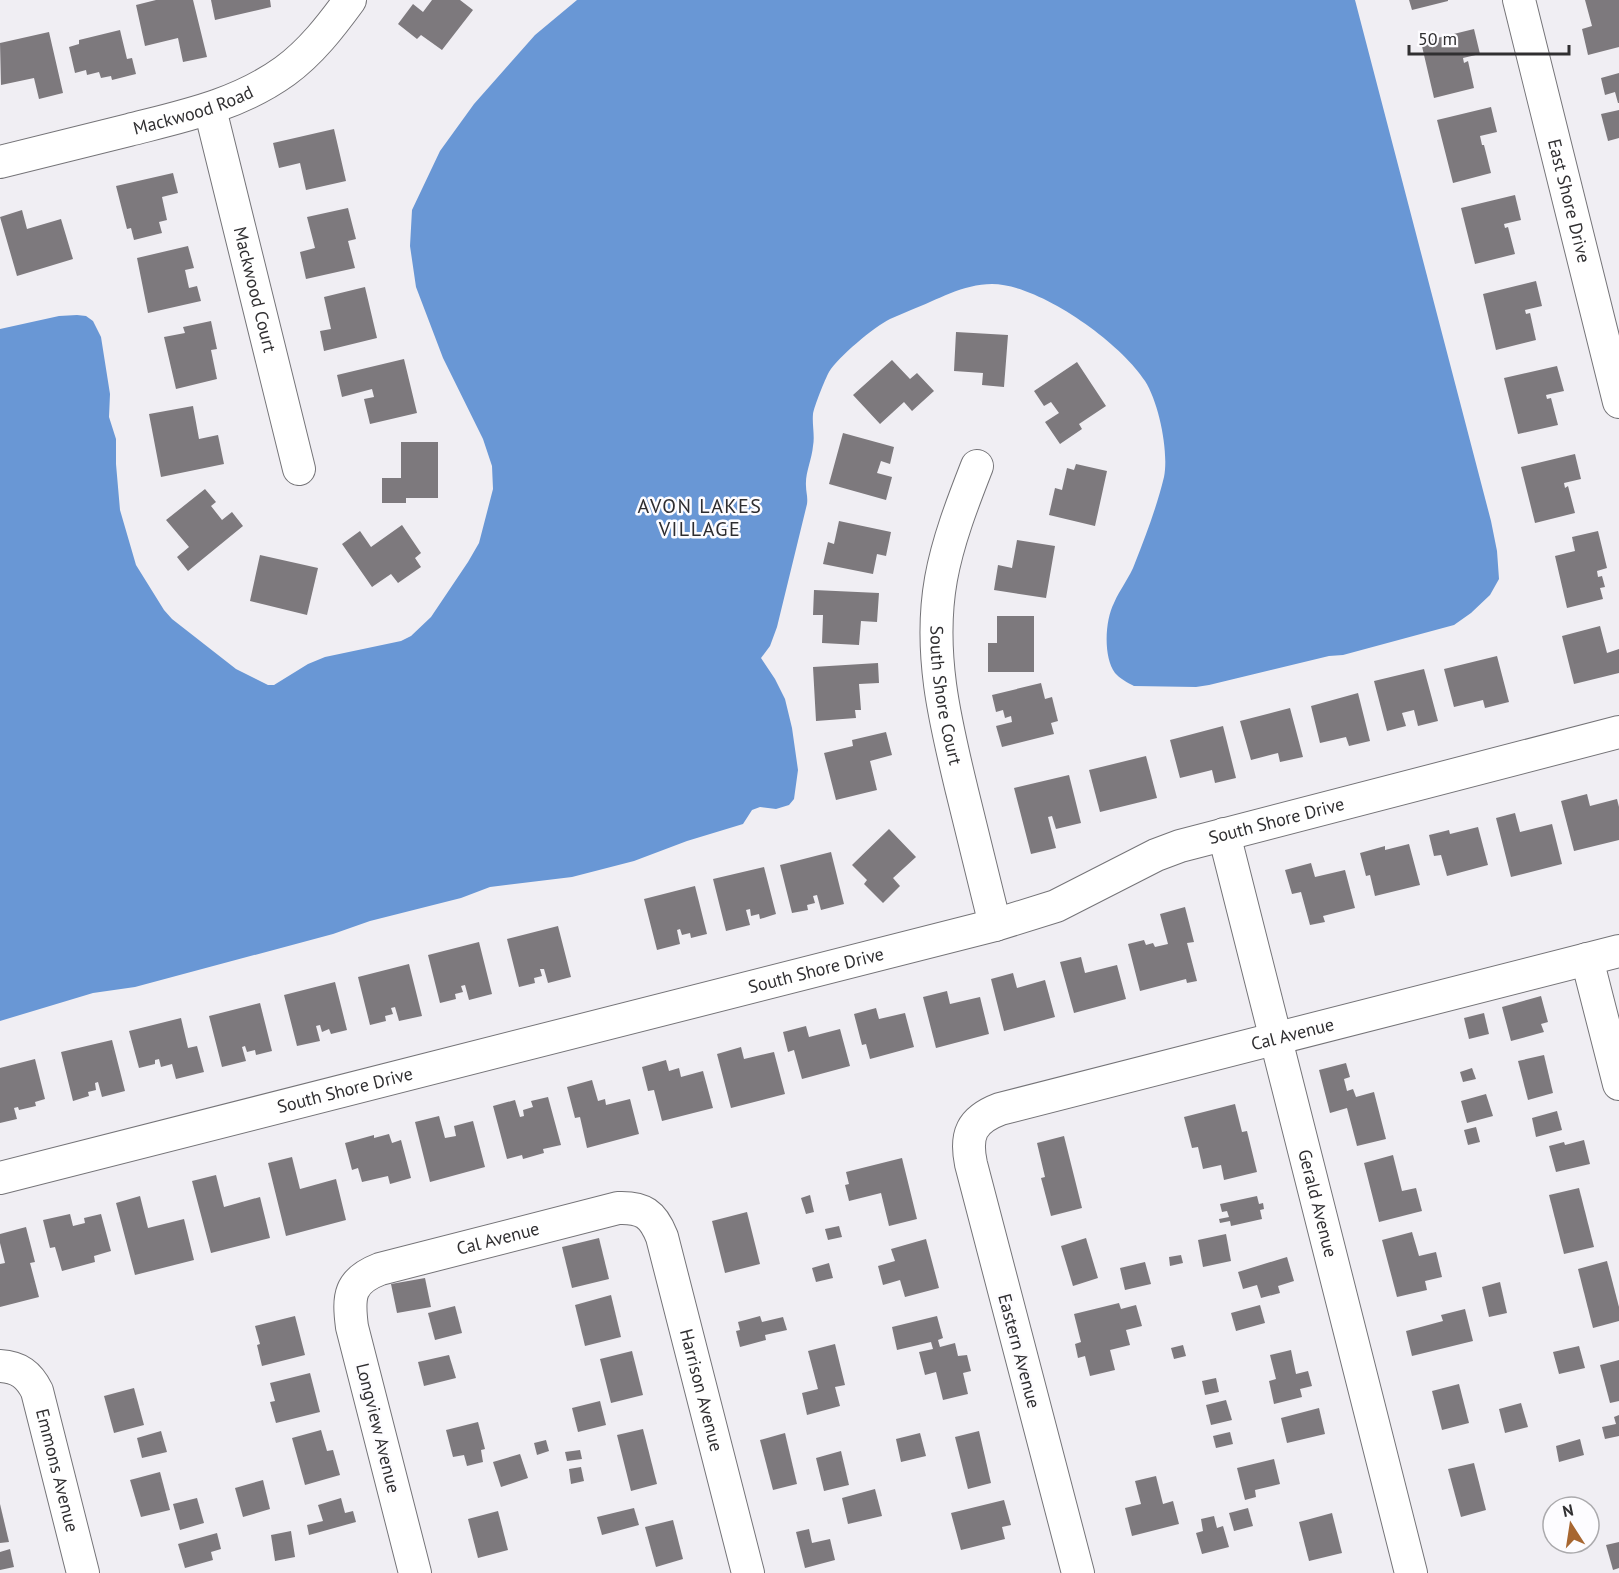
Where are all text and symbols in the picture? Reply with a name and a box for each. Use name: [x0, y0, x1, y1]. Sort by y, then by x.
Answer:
scale bar: [1409, 18, 1570, 56]
text: 50 m: [1418, 27, 1457, 50]
street label: Mackwood Road: [131, 80, 257, 140]
street label: East Shore Drive: [1543, 137, 1596, 265]
street label: Mackwood Court: [229, 224, 282, 355]
district label: AVON LAKES VILLAGE: [638, 493, 762, 542]
street label: South Shore Court: [925, 626, 967, 767]
street label: South Shore Drive: [1206, 792, 1347, 849]
street label: South Shore Drive: [746, 942, 886, 998]
street label: Cal Avenue: [1249, 1012, 1336, 1055]
street label: South Shore Drive: [275, 1061, 415, 1118]
street label: Gerald Avenue: [1293, 1147, 1343, 1260]
street label: Cal Avenue: [454, 1217, 542, 1260]
street label: Eastern Avenue: [993, 1291, 1046, 1411]
street label: Harrison Avenue: [675, 1326, 728, 1454]
street label: Longview Avenue: [351, 1361, 406, 1495]
street label: Emmons Avenue: [31, 1406, 84, 1534]
north arrow: [1541, 1495, 1601, 1555]
text: N: [1561, 1499, 1575, 1521]

